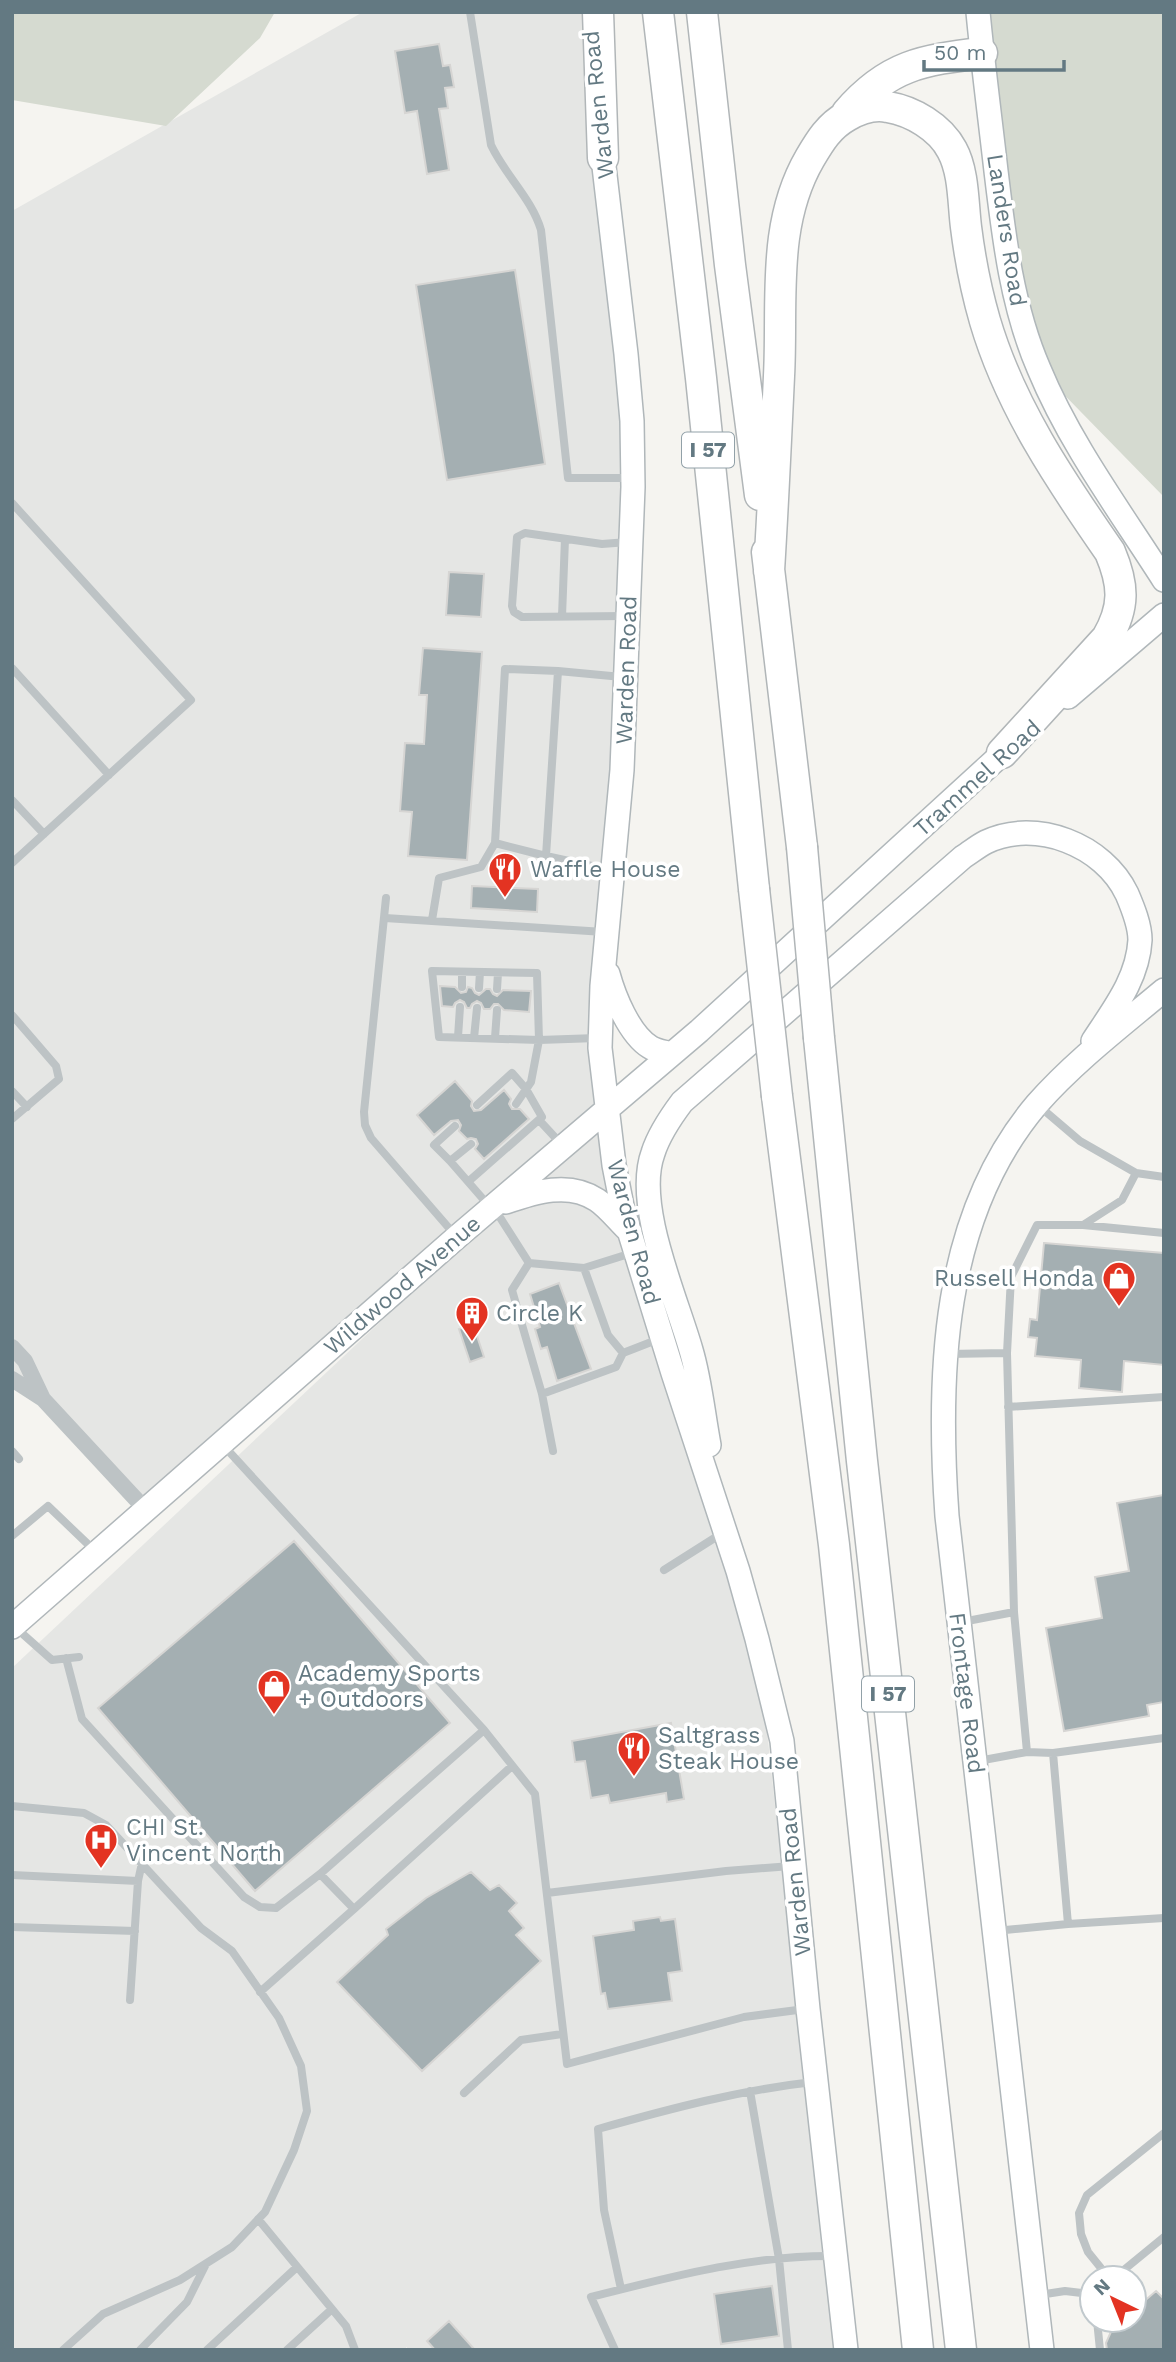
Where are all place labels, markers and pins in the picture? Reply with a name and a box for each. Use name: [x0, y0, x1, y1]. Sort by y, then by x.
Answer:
restaurant icon: Waffle House: [486, 850, 524, 899]
place label: Waffle House: [530, 856, 680, 883]
shop icon: Russell Honda: [1100, 1259, 1138, 1308]
place label: Russell Honda: [934, 1265, 1094, 1292]
building icon: Circle K: [453, 1294, 491, 1343]
place label: Circle K: [496, 1300, 583, 1327]
place label: Academy Sports + Outdoors: [298, 1660, 481, 1713]
shop icon: Academy Sports + Outdoors: [255, 1667, 293, 1716]
place label: Saltgrass Steak House: [658, 1722, 799, 1775]
restaurant icon: Saltgrass Steak House: [615, 1729, 653, 1778]
place label: CHI St. Vincent North: [126, 1814, 282, 1867]
hospital icon: CHI St. Vincent North: [82, 1821, 120, 1870]

